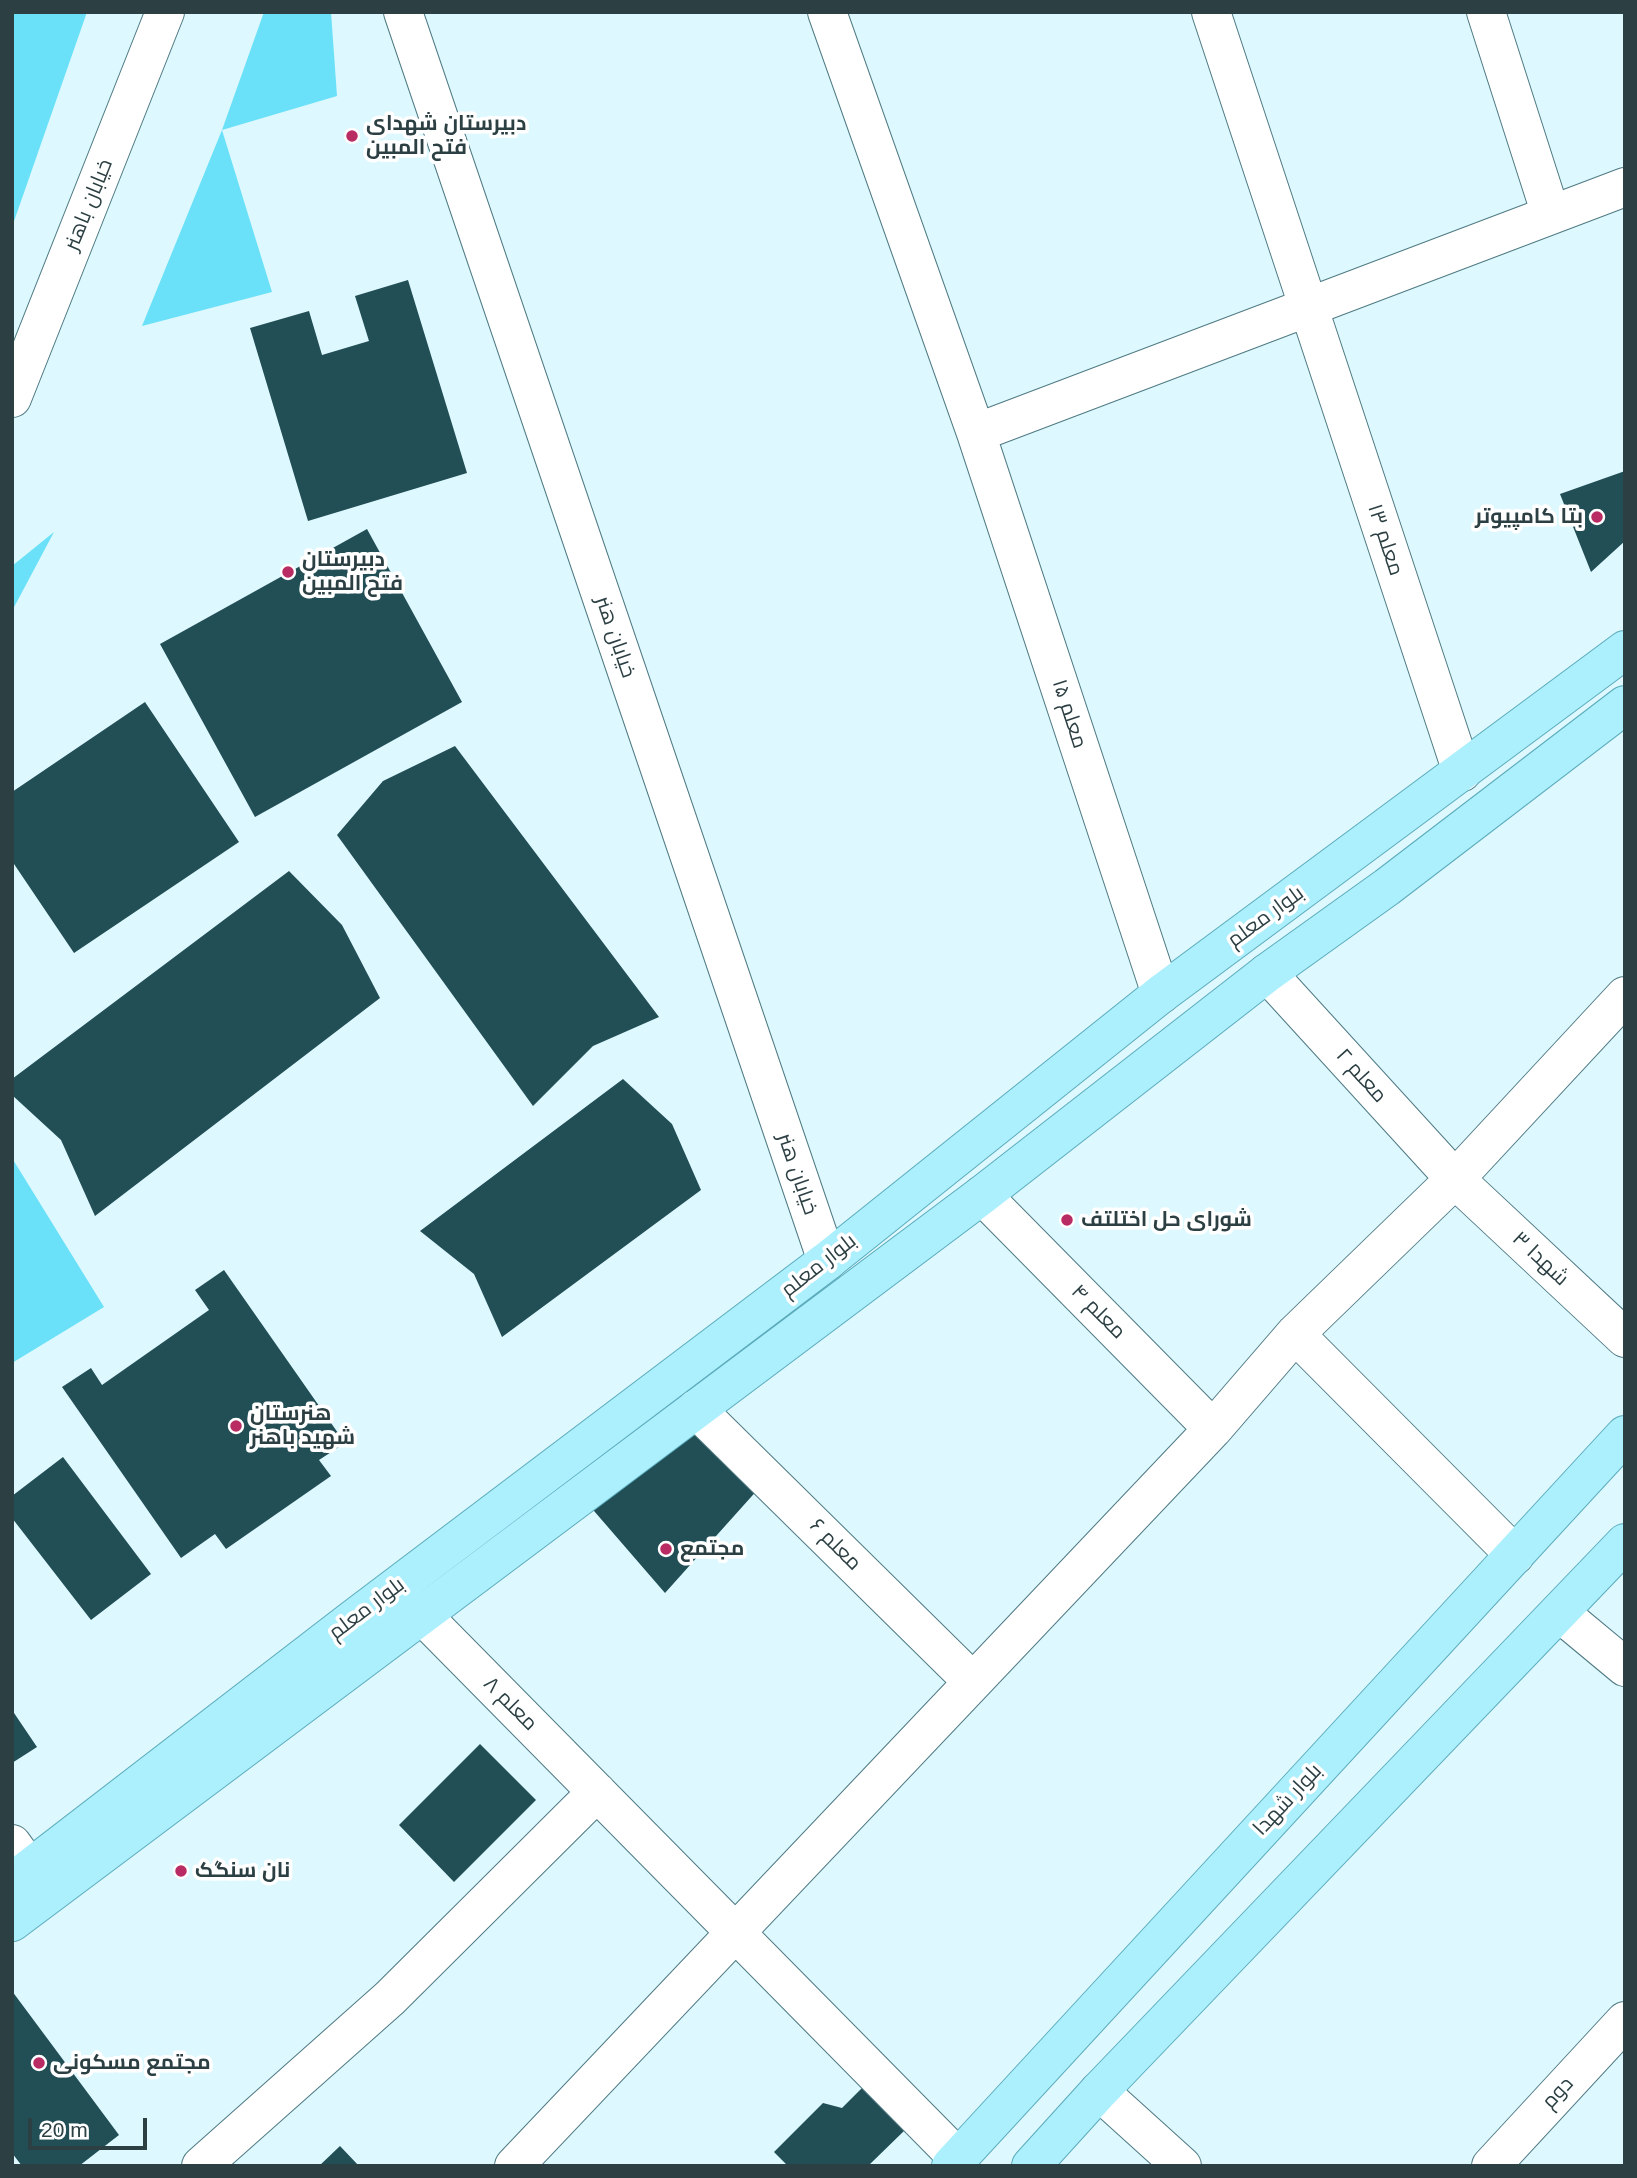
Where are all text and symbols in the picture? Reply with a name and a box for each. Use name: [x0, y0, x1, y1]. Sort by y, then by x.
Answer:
place label: دبیرستان شهدای فتح المبین: [366, 111, 526, 161]
marker: دبیرستان شهدای فتح المبین: [344, 128, 360, 144]
street label: خیابان باهنر: [59, 155, 119, 255]
street label: معلم ۱۳: [1362, 501, 1408, 579]
place label: بتا کامپیوتر: [1475, 504, 1583, 530]
marker: بتا کامپیوتر: [1589, 509, 1605, 525]
place label: دبیرستان فتح المبین: [302, 547, 403, 597]
marker: دبیرستان فتح المبین: [280, 564, 296, 580]
street label: خیابان هنر: [589, 593, 641, 681]
street label: معلم ۱۵: [1046, 676, 1092, 752]
street label: بلوار معلم: [1223, 881, 1309, 953]
street label: معلم ۲: [1330, 1044, 1392, 1108]
street label: خیابان هنر: [771, 1130, 823, 1218]
place label: شورای حل اختلتف: [1081, 1207, 1252, 1233]
marker: شورای حل اختلتف: [1059, 1212, 1075, 1228]
street label: شهدا ۳: [1506, 1227, 1574, 1291]
street label: بلوار معلم: [776, 1229, 862, 1303]
street label: معلم ۴: [1065, 1279, 1131, 1345]
place label: هنرستان شهید باهنر: [250, 1401, 355, 1451]
marker: هنرستان شهید باهنر: [228, 1418, 244, 1434]
street label: معلم ۶: [804, 1514, 866, 1576]
place label: مجتمع: [680, 1536, 744, 1562]
marker: مجتمع: [658, 1541, 674, 1557]
street label: بلوار معلم: [324, 1572, 410, 1646]
street label: معلم ۸: [478, 1672, 542, 1736]
street label: بلوار شهدا: [1248, 1759, 1328, 1841]
place label: نان سنگک: [195, 1858, 290, 1884]
marker: نان سنگک: [173, 1863, 189, 1879]
place label: مجتمع مسکونی: [53, 2050, 211, 2076]
marker: مجتمع مسکونی: [31, 2055, 47, 2071]
street label: دوم: [1537, 2072, 1579, 2114]
scale bar: [32, 2104, 150, 2148]
text: 20 m: [41, 2118, 88, 2141]

